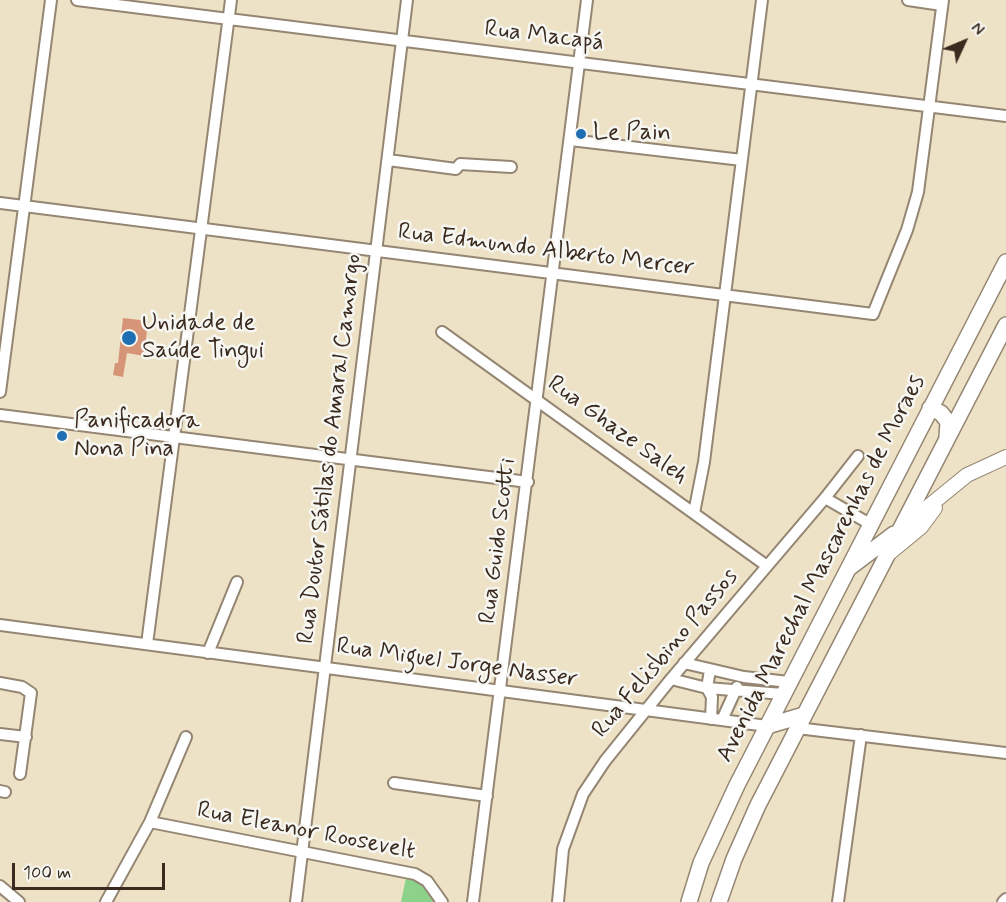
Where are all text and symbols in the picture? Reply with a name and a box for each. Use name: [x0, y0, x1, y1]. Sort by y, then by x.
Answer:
north arrow: [934, 12, 994, 72]
street label: Rua Macapá: [483, 15, 605, 59]
text: N: [966, 18, 989, 40]
place label: Le Pain: [593, 120, 671, 148]
marker: Le Pain: [574, 127, 588, 141]
street label: Rua Edmundo Alberto Mercer: [396, 219, 696, 283]
street label: Rua Doutor Sátilas do Amaral Camargo: [293, 252, 369, 646]
place label: Unidade de Saúde Tingui: [142, 310, 264, 366]
marker: Unidade de Saúde Tingui: [120, 329, 138, 347]
street label: Rua Ghaze Saleh: [541, 370, 693, 492]
street label: Avenida Marechal Mascarenhas de Moraes: [711, 370, 933, 768]
place label: Panificadora Nona Pina: [74, 408, 200, 464]
marker: Panificadora Nona Pina: [55, 429, 69, 443]
street label: Rua Guido Scotti: [475, 456, 523, 626]
street label: Rua Felisbino Passos: [587, 563, 745, 745]
street label: Rua Miguel Jorge Nasser: [335, 633, 579, 695]
street label: Rua Eleanor Roosevelt: [194, 797, 418, 867]
scale bar: [15, 851, 168, 889]
text: 100 m: [23, 861, 71, 885]

